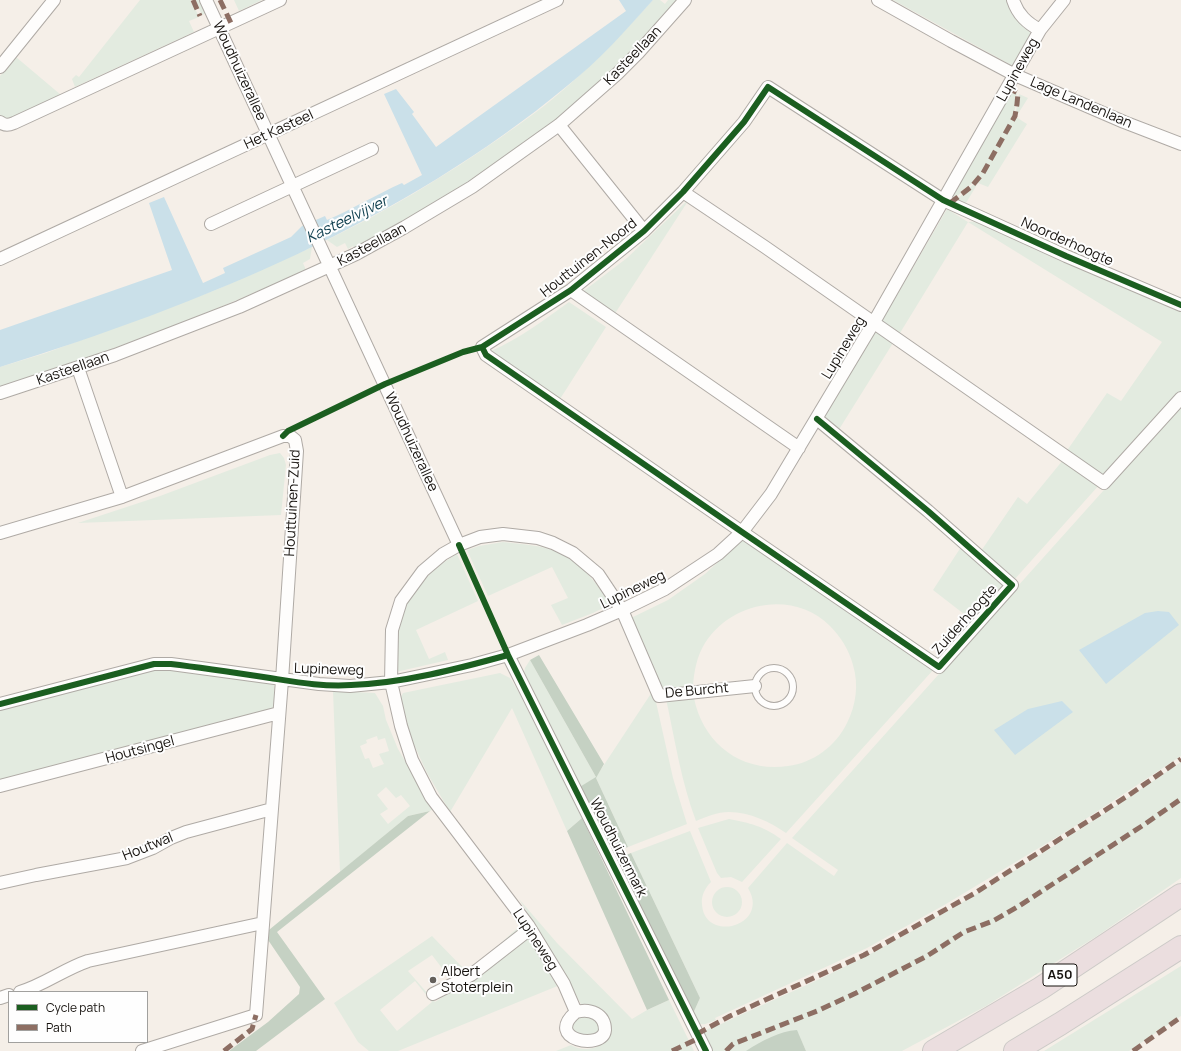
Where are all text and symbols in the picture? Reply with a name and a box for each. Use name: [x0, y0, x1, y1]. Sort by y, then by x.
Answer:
street label: Woudhuizerallee: [209, 19, 269, 123]
street label: Kasteellaan: [601, 23, 665, 89]
street label: Lupineweg: [994, 35, 1042, 105]
street label: Lage Landenlaan: [1027, 74, 1135, 132]
street label: Het Kasteel: [242, 107, 316, 153]
water label: Kasteelvijver: [303, 193, 391, 247]
street label: Noorderhoogte: [1018, 214, 1116, 270]
street label: Houttuinen-Noord: [537, 215, 641, 301]
street label: Kasteellaan: [335, 220, 409, 270]
street label: Lupineweg: [819, 314, 869, 382]
street label: Kasteellaan: [35, 349, 111, 389]
street label: Woudhuizerallee: [381, 390, 441, 494]
street label: Houttuinen-Zuid: [282, 449, 304, 557]
street label: Lupineweg: [598, 567, 668, 613]
street label: Zuiderhoogte: [929, 582, 1001, 658]
street label: Lupineweg: [294, 660, 364, 680]
street label: De Burcht: [664, 680, 730, 702]
street label: Houtsingel: [104, 733, 176, 767]
street label: Woudhuizermark: [586, 796, 650, 900]
street label: Houtwal: [120, 829, 176, 865]
street label: Lupineweg: [509, 906, 561, 974]
place label: Albert Stoterplein: [441, 964, 513, 996]
road number: A50: [1043, 964, 1077, 986]
marker: Albert Stoterplein: [428, 975, 438, 985]
legend: [8, 991, 148, 1043]
text: Cycle path: [46, 999, 105, 1016]
text: Path: [46, 1019, 72, 1036]

